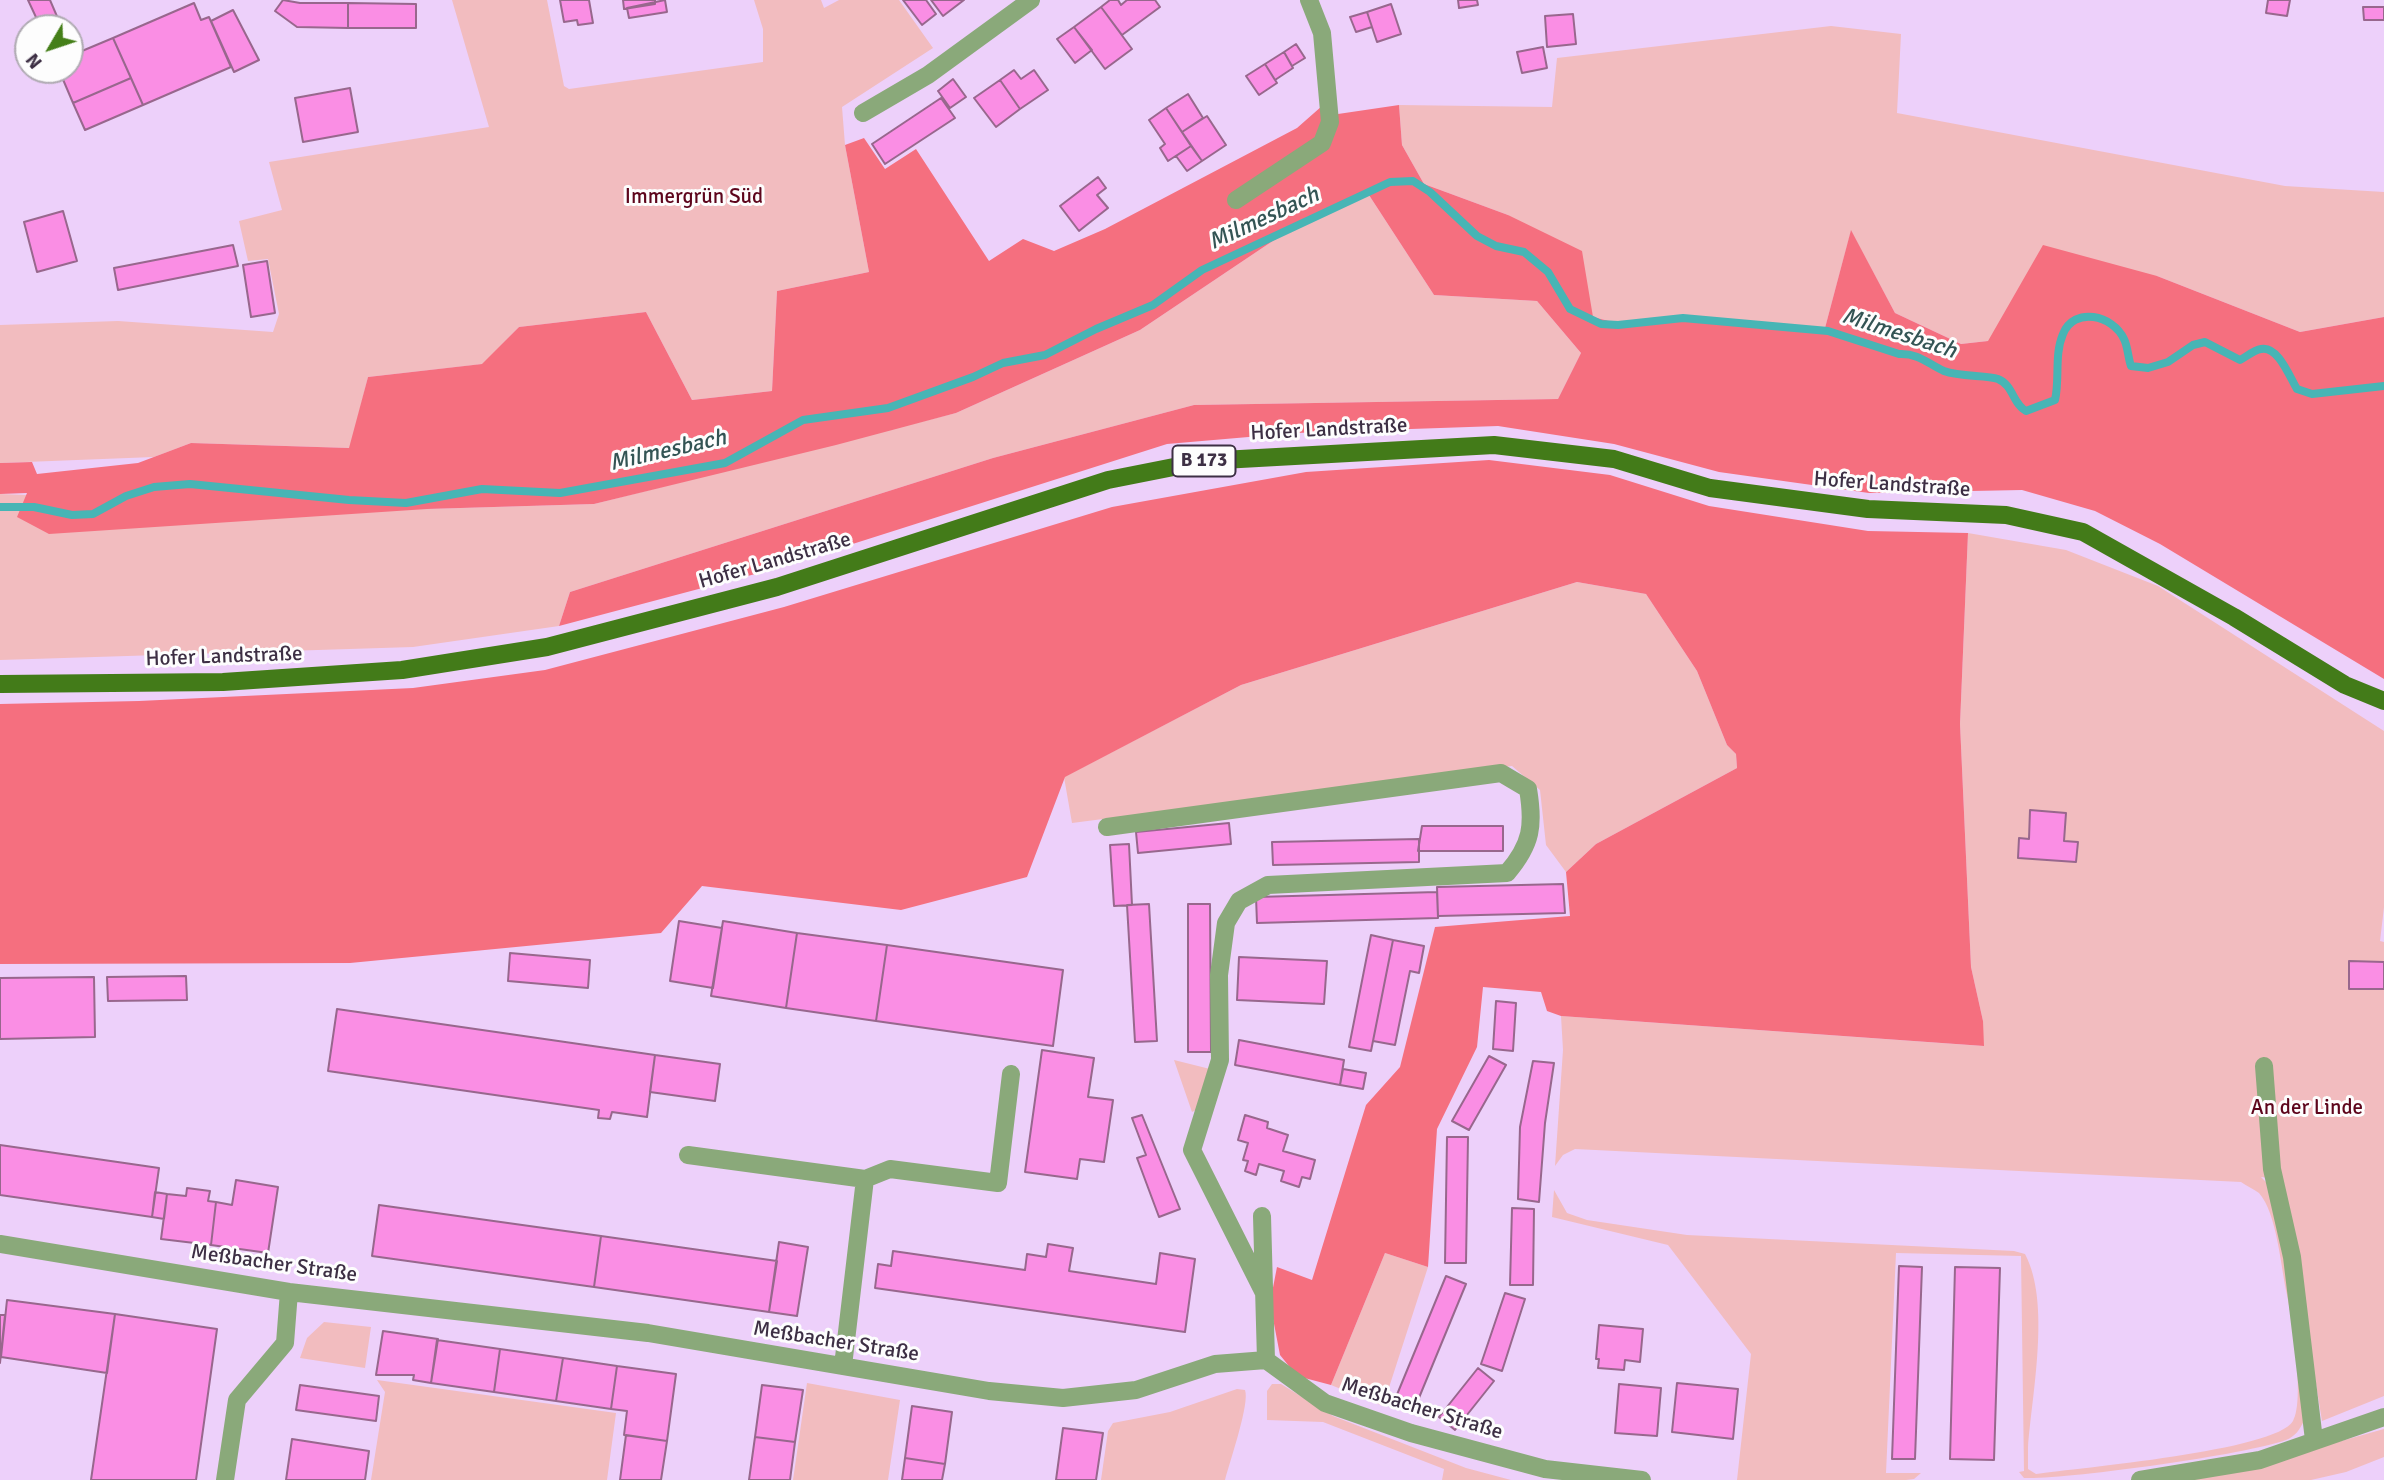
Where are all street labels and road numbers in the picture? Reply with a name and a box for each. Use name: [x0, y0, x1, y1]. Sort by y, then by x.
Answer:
street label: Hofer Landstraße: [1250, 413, 1408, 447]
road number: B 173: [1172, 446, 1236, 476]
street label: Hofer Landstraße: [1813, 467, 1971, 503]
street label: Hofer Landstraße: [696, 527, 854, 595]
street label: Hofer Landstraße: [145, 642, 303, 672]
street label: Meßbacher Straße: [189, 1240, 359, 1288]
street label: Meßbacher Straße: [751, 1316, 921, 1368]
street label: Meßbacher Straße: [1338, 1372, 1506, 1446]

